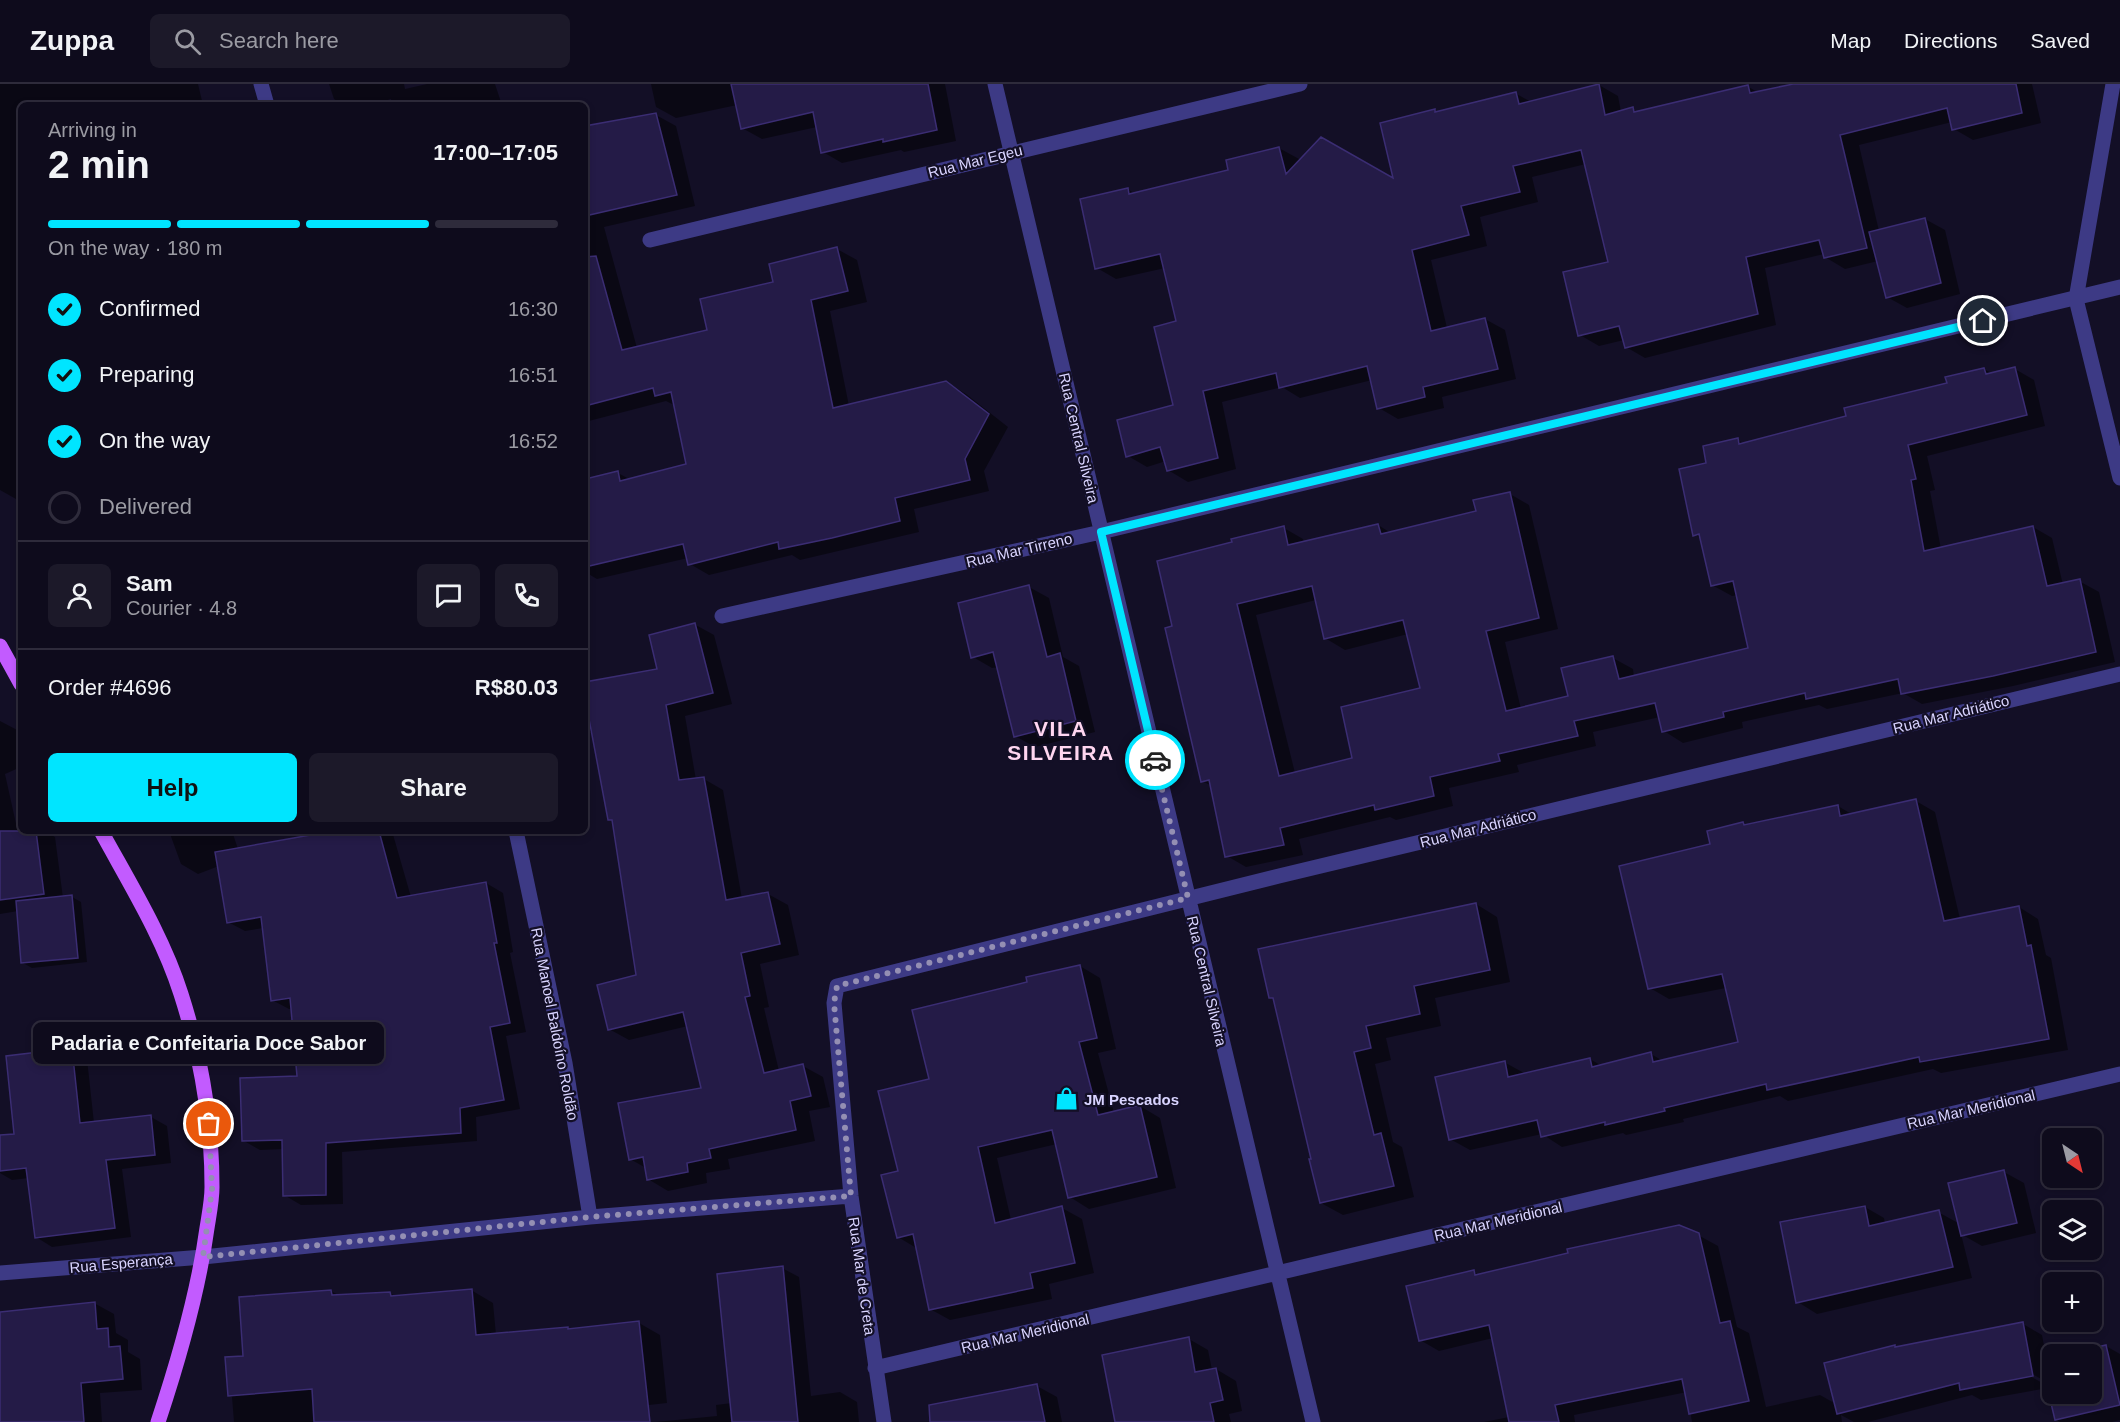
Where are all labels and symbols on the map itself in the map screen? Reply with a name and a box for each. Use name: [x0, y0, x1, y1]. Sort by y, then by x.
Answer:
street label: Rua Mar Egeu: [926, 141, 1024, 181]
pin: [1957, 295, 2008, 346]
street label: Rua Central Silveira: [1056, 371, 1102, 506]
street label: Rua Mar Tirreno: [964, 530, 1074, 570]
street label: Rua Mar Adriático: [1891, 691, 2011, 737]
district label: VILA SILVEIRA: [1007, 717, 1115, 764]
courier: [1125, 730, 1185, 790]
street label: Rua Mar Adriático: [1418, 805, 1538, 851]
street label: Rua Central Silveira: [1184, 914, 1230, 1049]
street label: Rua Manoel Baldoíno Roldão: [528, 926, 582, 1122]
callout: Padaria e Confeitaria Doce Sabor: [34, 1022, 385, 1064]
shop icon: JM Pescados: [1053, 1086, 1079, 1112]
street label: Rua Mar Meridional: [1905, 1086, 2037, 1132]
place label: JM Pescados: [1084, 1091, 1179, 1108]
pin: [183, 1098, 234, 1149]
north arrow: [2042, 1128, 2102, 1188]
street label: Rua Mar Meridional: [1432, 1198, 1564, 1244]
street label: Rua Mar de Creta: [845, 1216, 879, 1337]
street label: Rua Esperança: [69, 1250, 174, 1276]
street label: Rua Mar Meridional: [959, 1310, 1091, 1356]

